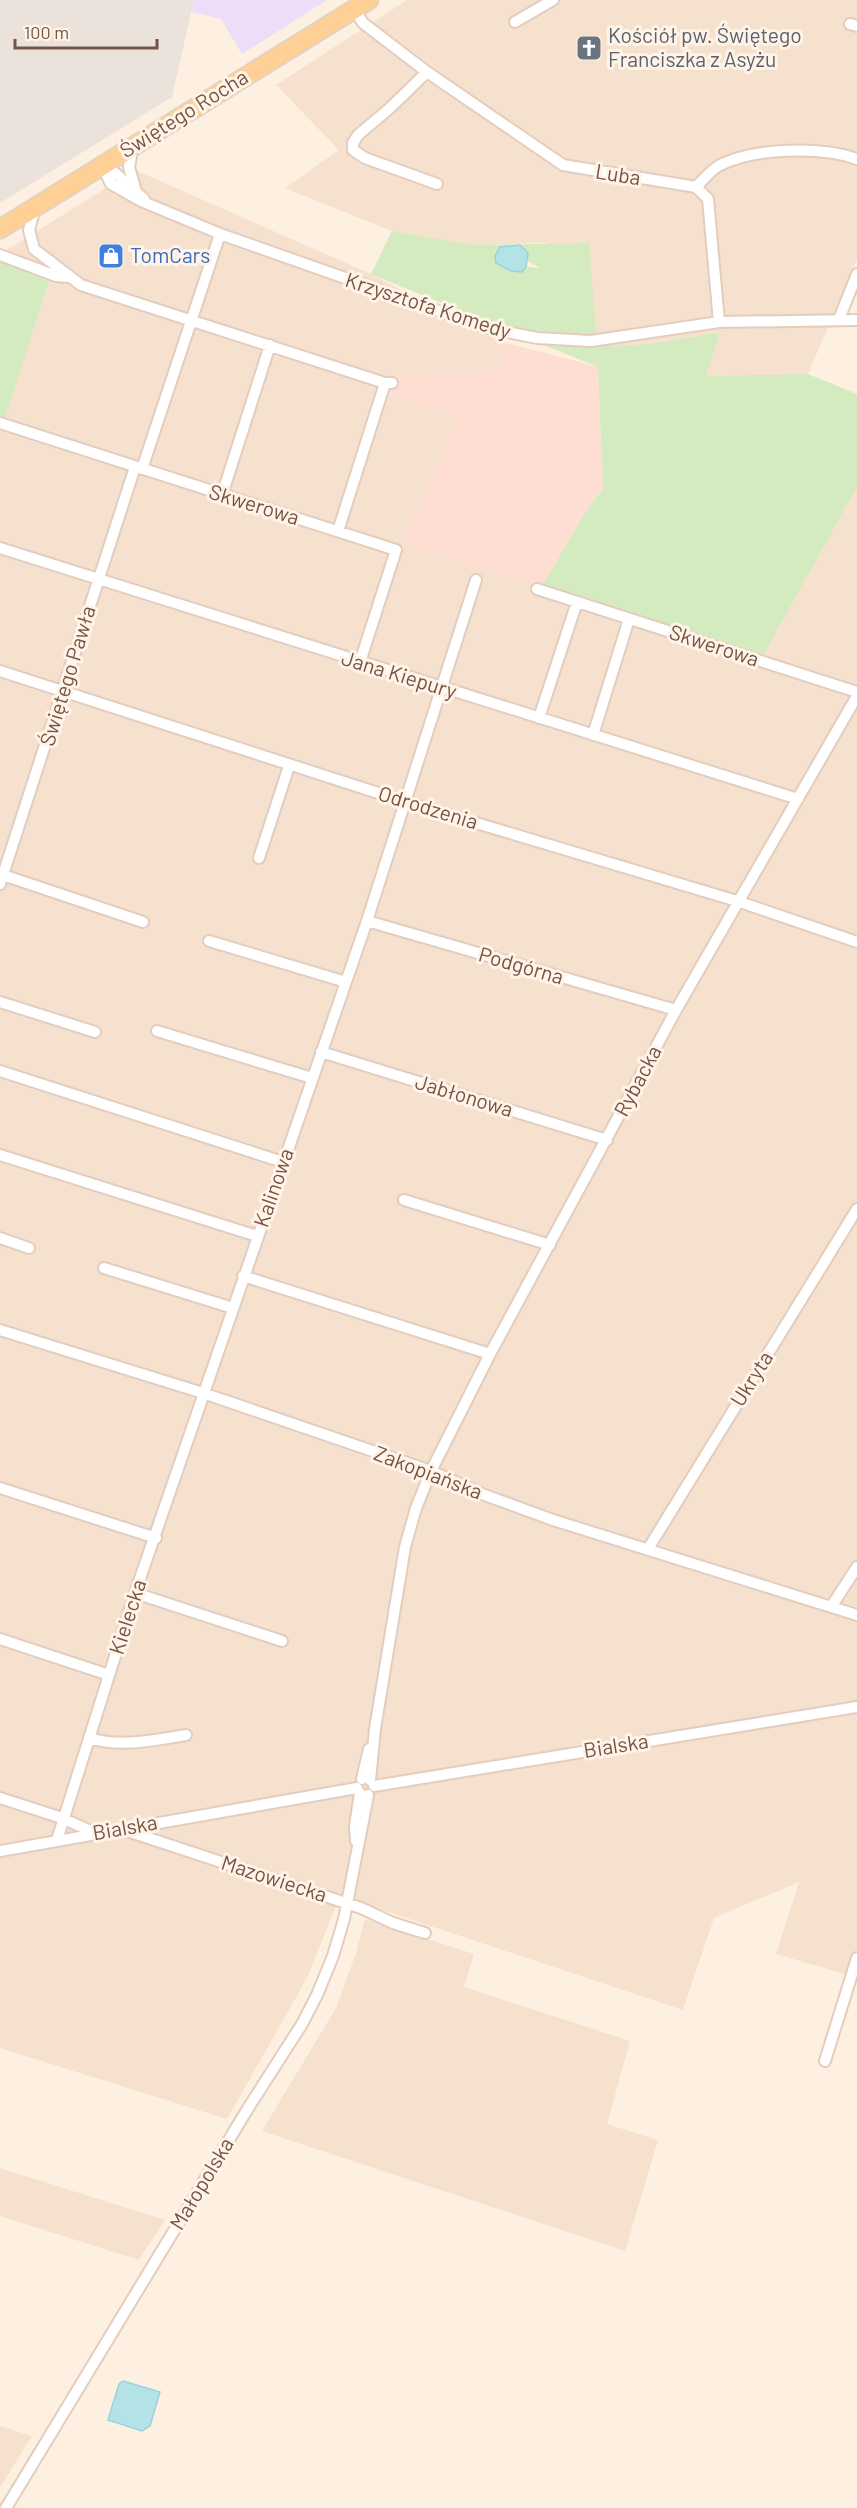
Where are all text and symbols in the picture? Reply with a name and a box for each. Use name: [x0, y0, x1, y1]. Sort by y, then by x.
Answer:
scale bar: [15, 12, 158, 50]
text: 100 m: [24, 21, 69, 43]
place label: Kościół pw. Świętego Franciszka z Asyżu: [608, 22, 802, 71]
church icon: Kościół pw. Świętego Franciszka z Asyżu: [574, 33, 604, 63]
street label: Świętego Rocha: [114, 63, 252, 162]
street label: Luba: [594, 158, 643, 189]
shop icon: TomCars: [96, 241, 126, 271]
place label: TomCars: [130, 242, 210, 267]
street label: Krzysztofa Komedy: [343, 266, 515, 343]
street label: Skwerowa: [206, 478, 303, 529]
street label: Świętego Pawła: [33, 602, 100, 749]
street label: Skwerowa: [666, 618, 763, 671]
street label: Jana Kiepury: [339, 644, 460, 703]
street label: Odrodzenia: [376, 780, 481, 834]
street label: Podgórna: [476, 941, 567, 989]
street label: Rybacka: [608, 1041, 666, 1120]
street label: Jabłonowa: [413, 1068, 516, 1121]
street label: Kalinowa: [247, 1145, 298, 1230]
street label: Ukryta: [724, 1346, 777, 1410]
street label: Zakopiańska: [371, 1440, 486, 1504]
street label: Kielecka: [103, 1576, 150, 1657]
street label: Bialska: [582, 1727, 650, 1762]
street label: Bialska: [90, 1809, 159, 1844]
street label: Mazowiecka: [218, 1849, 331, 1906]
street label: Małopolska: [163, 2133, 238, 2234]

